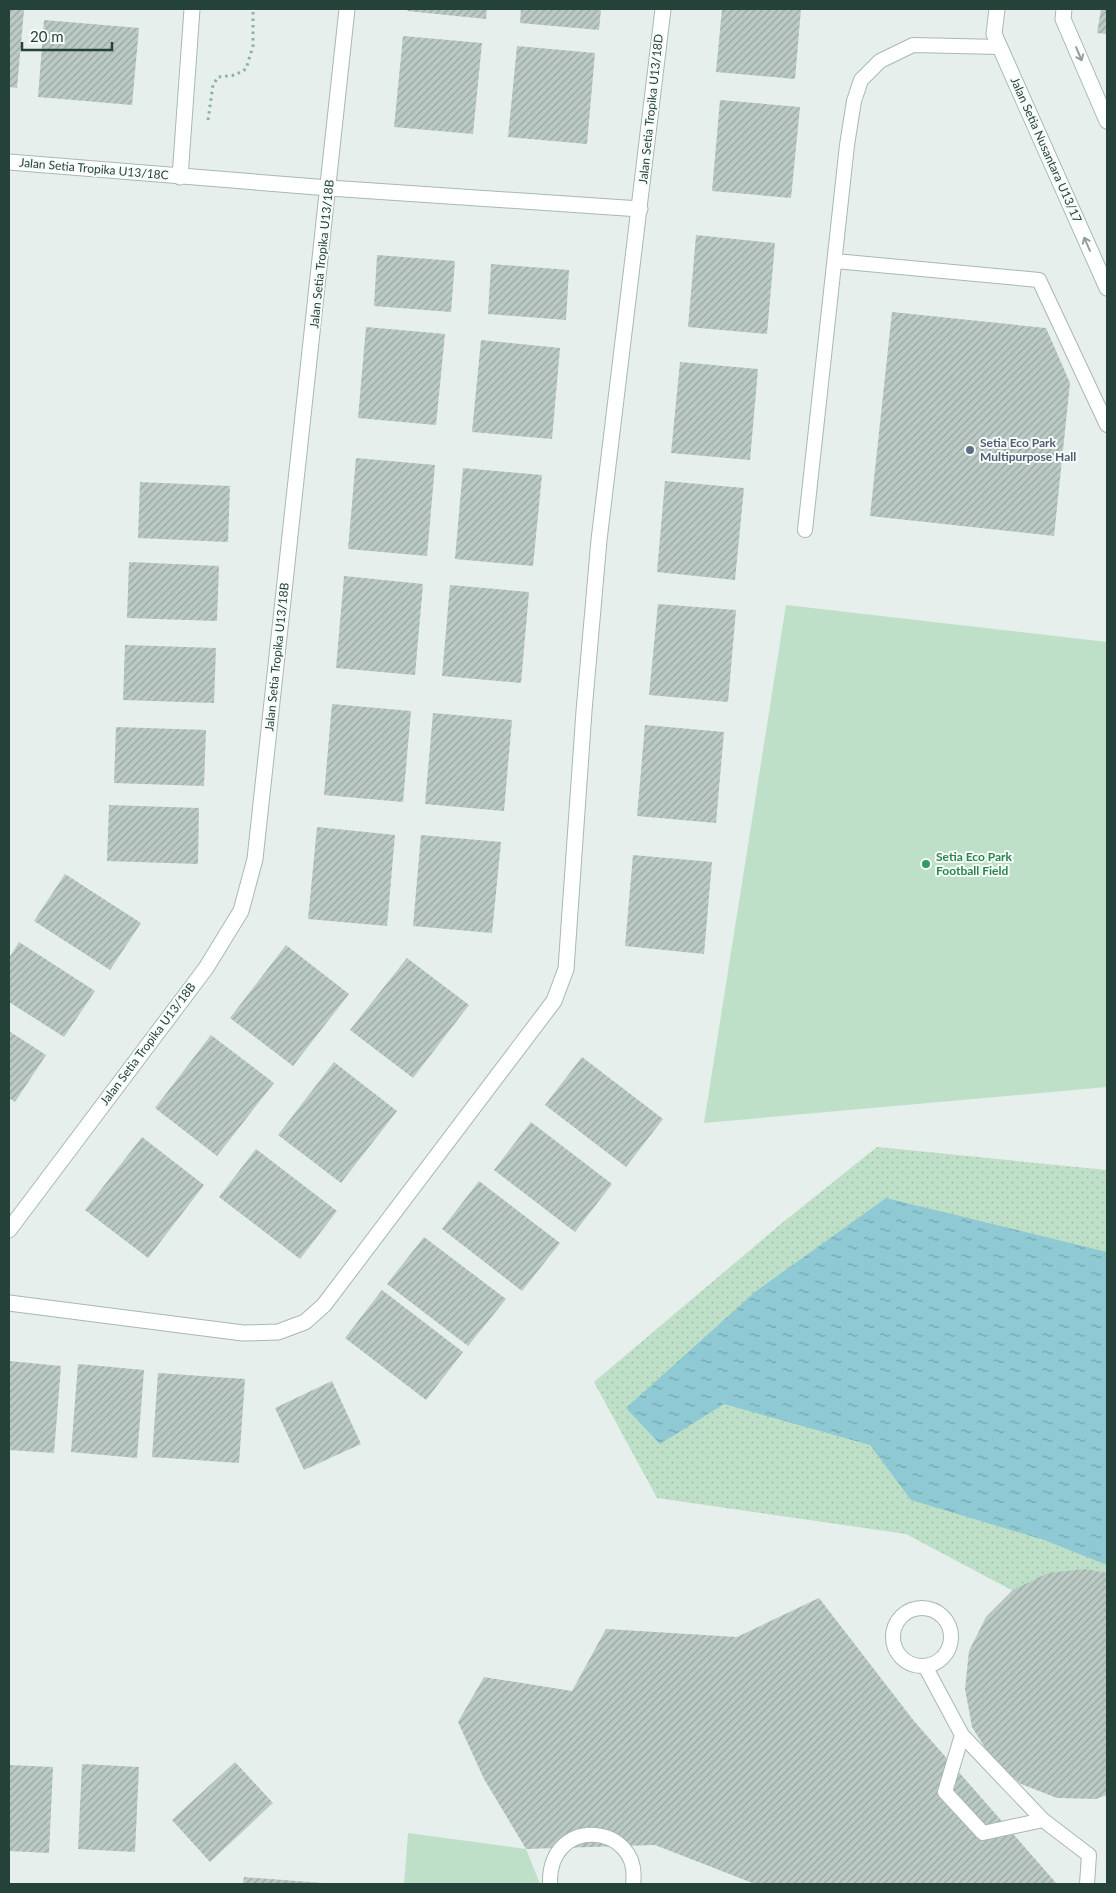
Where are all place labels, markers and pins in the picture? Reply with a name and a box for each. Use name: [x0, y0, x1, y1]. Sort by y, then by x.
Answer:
place label: Setia Eco Park Multipurpose Hall: [980, 435, 1076, 464]
marker: Setia Eco Park Multipurpose Hall: [964, 444, 976, 456]
place label: Setia Eco Park Football Field: [936, 849, 1013, 878]
marker: Setia Eco Park Football Field: [920, 858, 932, 870]

